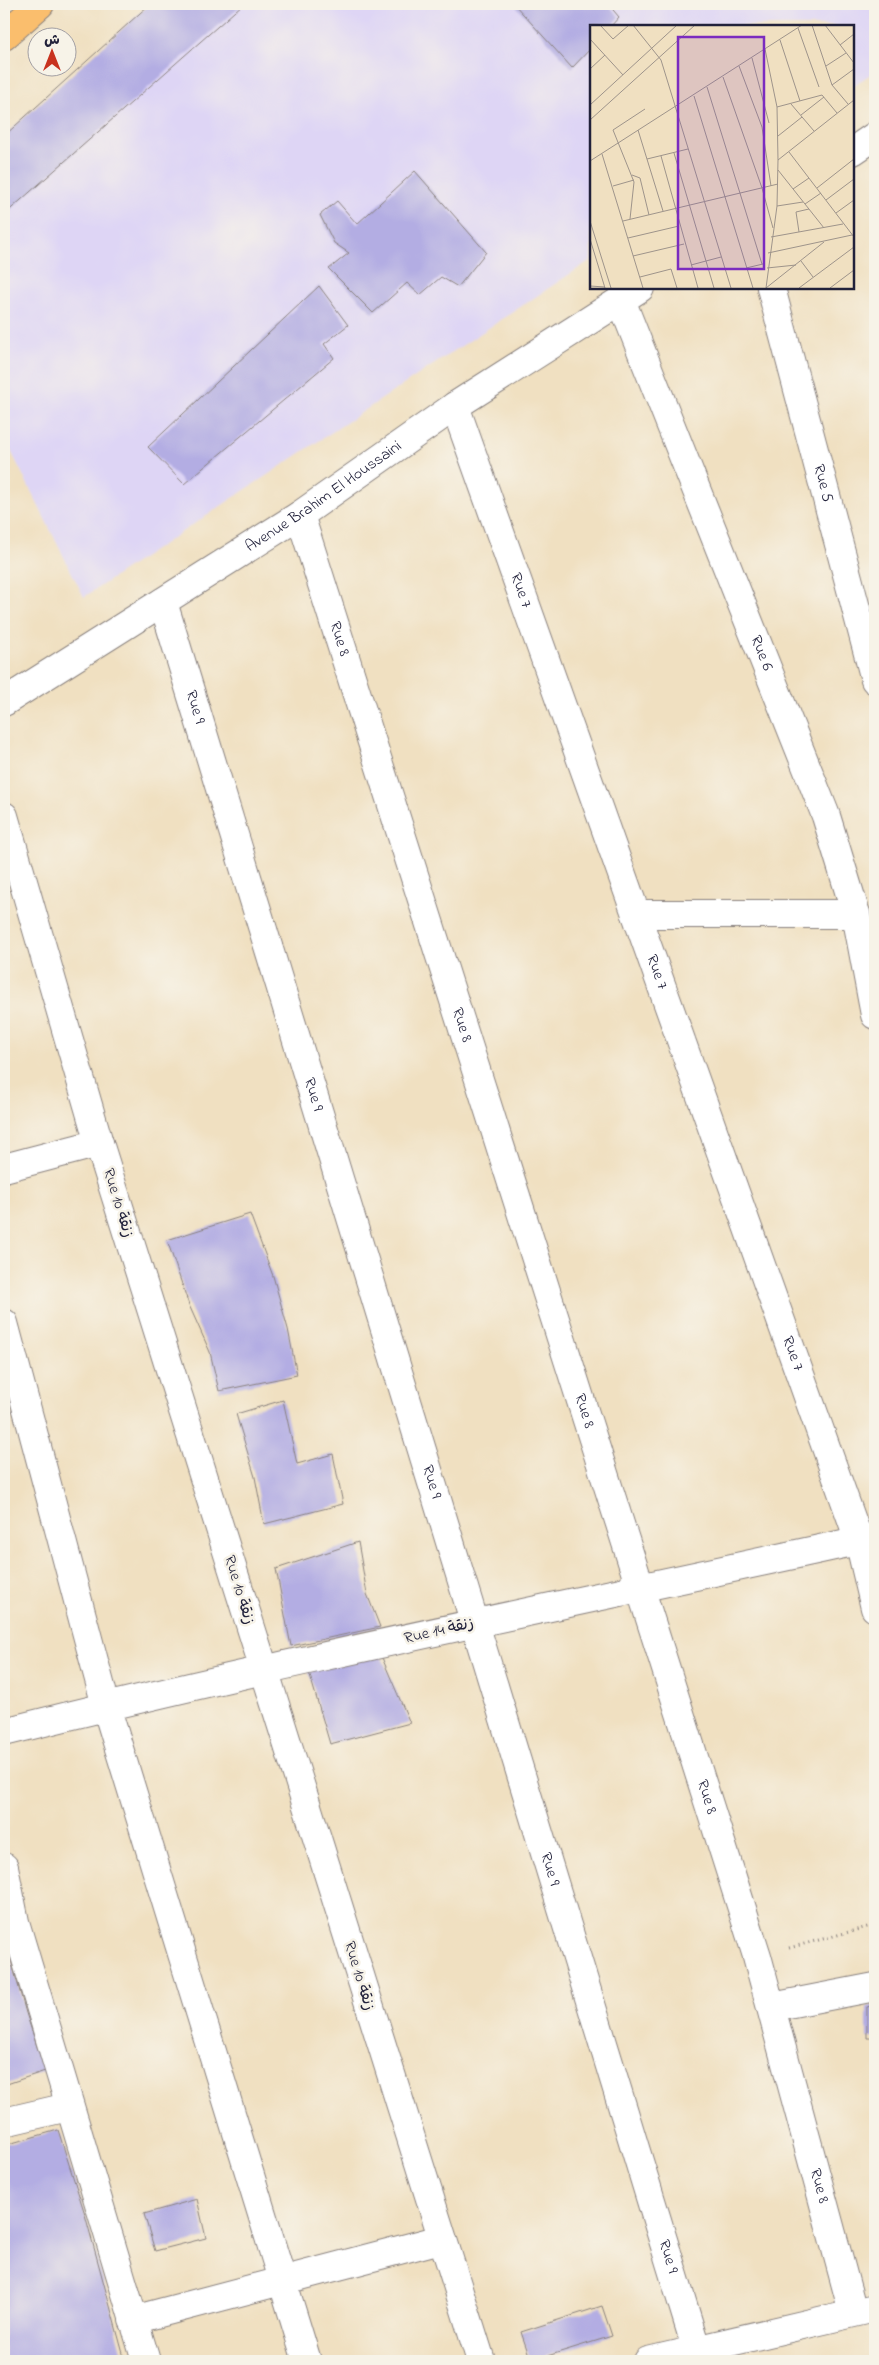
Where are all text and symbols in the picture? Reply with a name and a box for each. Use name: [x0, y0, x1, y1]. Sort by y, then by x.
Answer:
inset map: [590, 25, 854, 289]
north arrow: [28, 28, 78, 78]
text: ش: [44, 30, 60, 51]
street label: Avenue Brahim El Houssaini: [241, 435, 407, 559]
street label: Rue 5: [806, 462, 839, 505]
street label: Rue 7: [503, 570, 538, 612]
street label: Rue 8: [323, 619, 356, 659]
street label: Rue 6: [743, 632, 779, 674]
street label: Rue 9: [179, 687, 212, 727]
street label: Rue 7: [639, 951, 674, 993]
street label: Rue 8: [445, 1005, 478, 1045]
street label: Rue 9: [297, 1075, 330, 1114]
street label: Rue 10 زنقة: [96, 1165, 140, 1241]
street label: Rue 7: [775, 1333, 810, 1375]
street label: Rue 8: [567, 1391, 601, 1431]
street label: Rue 9: [415, 1462, 448, 1502]
street label: Rue 10 زنقة: [217, 1552, 261, 1628]
street label: Rue 14 زنقة: [402, 1611, 476, 1651]
street label: Rue 8: [690, 1777, 723, 1817]
street label: Rue 9: [533, 1850, 566, 1889]
street label: Rue 10 زنقة: [337, 1938, 381, 2014]
street label: Rue 8: [803, 2166, 835, 2206]
street label: Rue 9: [652, 2237, 685, 2277]

